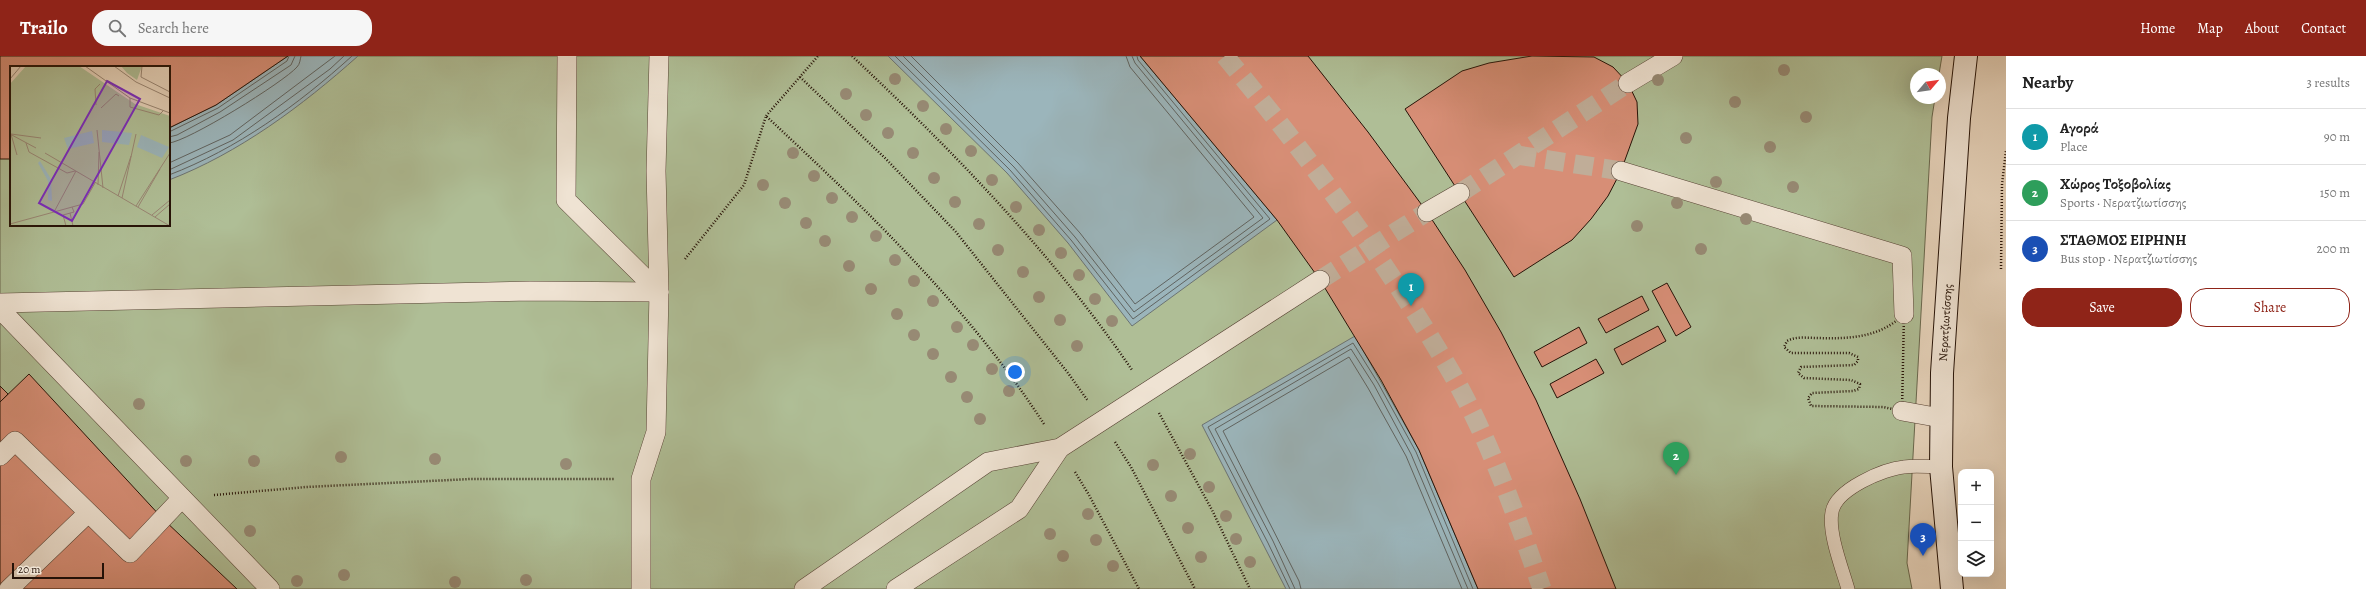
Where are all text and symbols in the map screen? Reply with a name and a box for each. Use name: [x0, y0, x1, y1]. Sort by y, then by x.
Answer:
search box: [92, 10, 372, 46]
text: Trailo: [20, 15, 68, 41]
icon: search: [106, 17, 128, 39]
text: Search here: [138, 18, 209, 38]
text: Home: [2140, 19, 2175, 38]
text: Map: [2197, 19, 2223, 38]
text: About: [2245, 19, 2279, 38]
text: Contact: [2301, 19, 2346, 38]
inset map: [10, 66, 170, 226]
north arrow: [1910, 68, 1946, 104]
text: Nearby: [2022, 71, 2073, 94]
text: 3 results: [2306, 74, 2350, 91]
text: Αγορά: [2060, 118, 2099, 138]
text: 1: [2033, 128, 2037, 145]
text: 90 m: [2324, 128, 2350, 145]
text: Place: [2060, 138, 2088, 155]
text: Χώρος Τοξοβολίας: [2060, 174, 2171, 194]
text: 2: [2032, 184, 2038, 201]
text: 150 m: [2320, 184, 2350, 201]
text: Sports · Νερατζιωτίσσης: [2060, 194, 2187, 211]
text: ΣΤΑΘΜΟΣ ΕΙΡΗΝΗ: [2060, 230, 2186, 250]
text: 3: [2032, 240, 2038, 257]
text: 200 m: [2317, 240, 2350, 257]
text: Bus stop · Νερατζιωτίσσης: [2060, 250, 2197, 267]
pin: 1: [1398, 273, 1424, 306]
street label: Νερατζιωτίσσης: [1935, 283, 1956, 362]
button: Save: [2022, 288, 2182, 327]
button: Share: [2190, 288, 2350, 327]
your location: [1005, 362, 1025, 382]
pin: 2: [1663, 442, 1689, 475]
map controls: [1958, 469, 1994, 577]
button: +: [1958, 469, 1994, 505]
button: −: [1958, 505, 1994, 541]
pin: 3: [1910, 523, 1936, 556]
button: layers: [1958, 541, 1994, 577]
scale bar: [12, 561, 104, 580]
text: 20 m: [18, 562, 40, 577]

